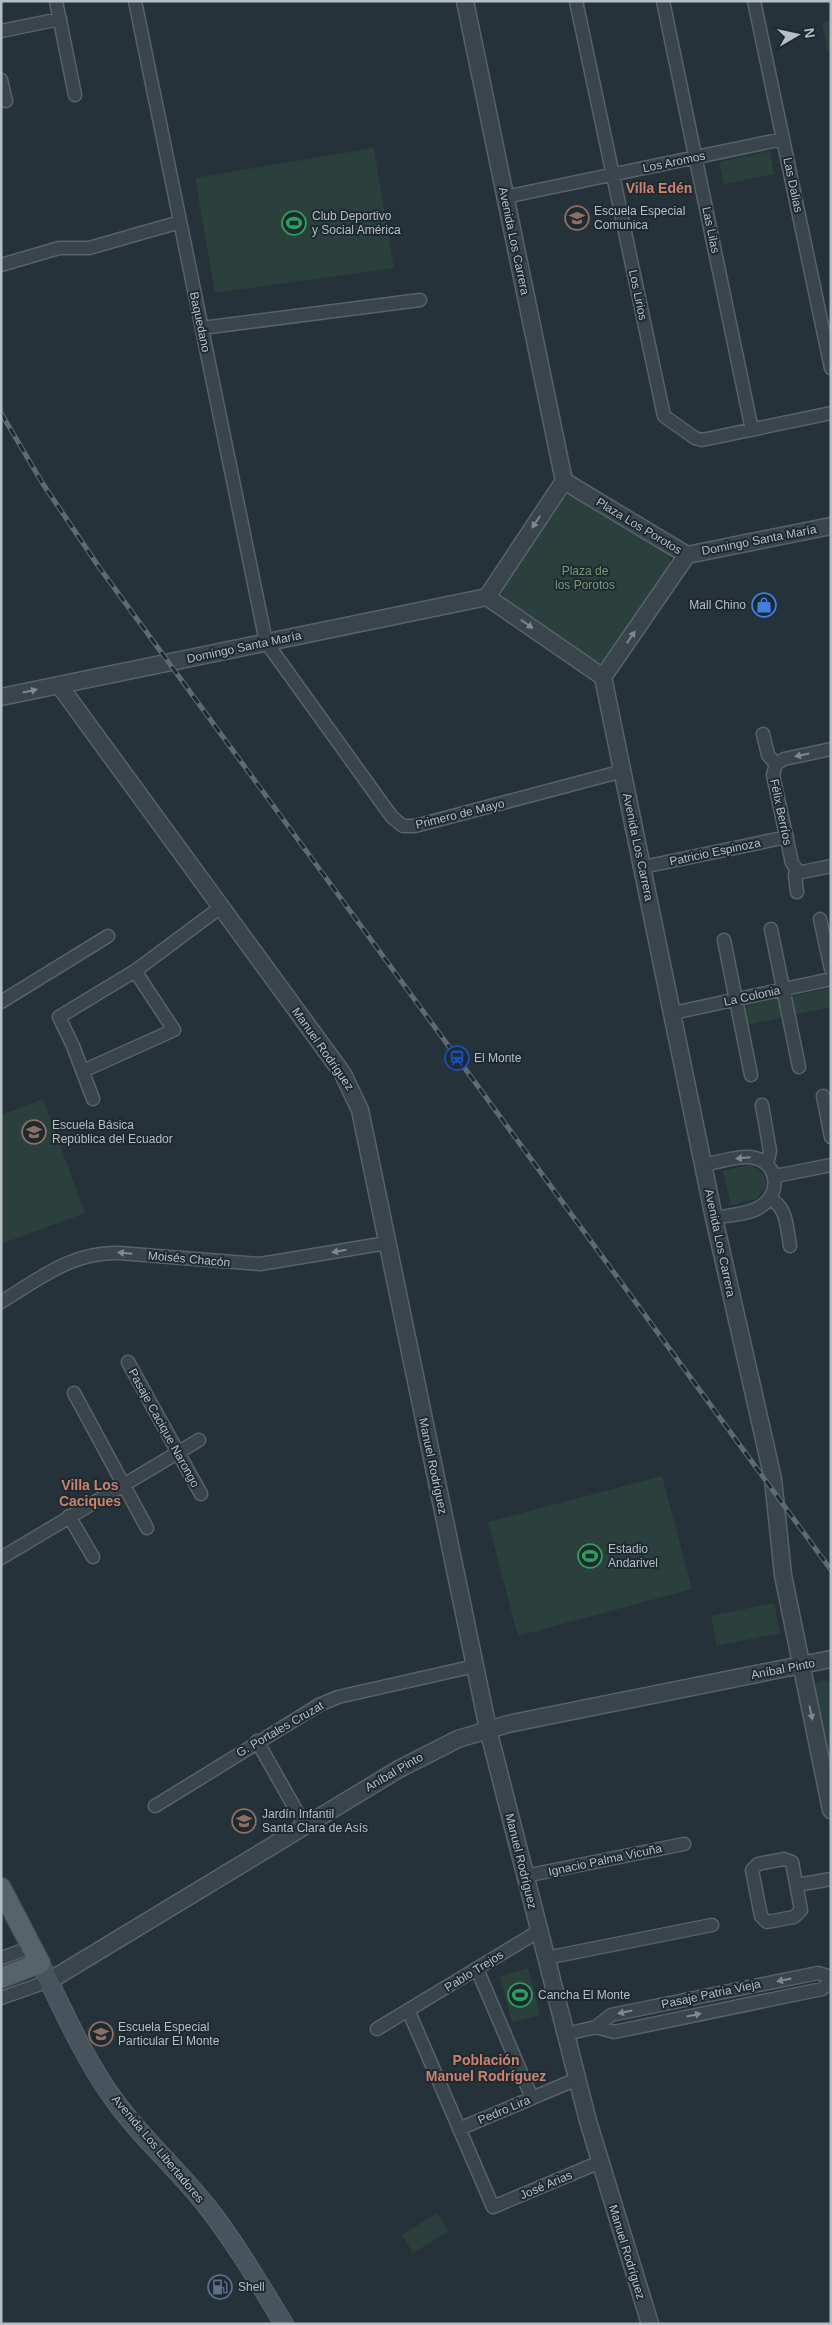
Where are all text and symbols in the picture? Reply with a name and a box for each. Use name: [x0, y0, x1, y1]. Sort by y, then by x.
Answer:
north arrow: [772, 10, 822, 60]
text: N: [801, 27, 819, 39]
street label: Los Aromos: [642, 149, 706, 175]
street label: Las Dalias: [780, 156, 806, 214]
district label: Villa Edén: [626, 180, 692, 196]
street label: Avenida Los Carrera: [496, 186, 532, 296]
place label: Escuela Especial Comunica: [594, 204, 685, 232]
school or university icon: Escuela Especial Comunica: [564, 205, 590, 231]
street label: Las Lilas: [699, 205, 723, 255]
place label: Club Deportivo y Social América: [312, 209, 401, 237]
sports icon: Club Deportivo y Social América: [281, 210, 307, 236]
street label: Los Lirios: [626, 268, 650, 322]
street label: Baquedano: [187, 291, 213, 354]
street label: Plaza Los Porotos: [594, 495, 684, 557]
one-way arrow: [532, 515, 541, 529]
street label: Domingo Santa María: [700, 522, 818, 558]
park label: Plaza de los Porotos: [555, 564, 615, 592]
shop icon: Mall Chino: [751, 592, 777, 618]
place label: Mall Chino: [689, 598, 746, 612]
one-way arrow: [520, 619, 534, 629]
street label: Domingo Santa María: [185, 628, 303, 666]
one-way arrow: [626, 630, 636, 644]
one-way arrow: [22, 687, 38, 695]
one-way arrow: [795, 751, 810, 759]
street label: Félix Berríos: [767, 778, 795, 846]
street label: Avenida Los Carrera: [620, 792, 656, 902]
street label: Primero de Mayo: [414, 796, 506, 832]
street label: Patricio Espinoza: [668, 835, 762, 868]
street label: La Colonia: [722, 983, 782, 1009]
street label: Manuel Rodríguez: [289, 1005, 357, 1093]
station icon: El Monte: [444, 1045, 470, 1071]
place label: El Monte: [474, 1051, 522, 1065]
place label: Escuela Básica República del Ecuador: [52, 1118, 173, 1146]
school or university icon: Escuela Básica República del Ecuador: [21, 1119, 47, 1145]
one-way arrow: [735, 1155, 751, 1163]
street label: Avenida Los Carrera: [702, 1188, 738, 1298]
street label: Moisés Chacón: [147, 1248, 231, 1270]
one-way arrow: [331, 1248, 347, 1256]
one-way arrow: [117, 1249, 133, 1257]
street label: Pasaje Cacique Narongo: [126, 1366, 203, 1490]
street label: Manuel Rodríguez: [416, 1417, 450, 1515]
district label: Villa Los Caciques: [59, 1477, 121, 1509]
place label: Estadio Andarivel: [608, 1542, 658, 1570]
sports icon: Estadio Andarivel: [577, 1543, 603, 1569]
street label: Aníbal Pinto: [750, 1656, 816, 1682]
street label: G. Portales Cruzat: [234, 1698, 327, 1760]
one-way arrow: [807, 1705, 815, 1721]
street label: Aníbal Pinto: [362, 1750, 426, 1794]
place label: Jardín Infantil Santa Clara de Asís: [262, 1807, 368, 1835]
school or university icon: Jardín Infantil Santa Clara de Asís: [231, 1808, 257, 1834]
street label: Manuel Rodríguez: [502, 1812, 540, 1910]
street label: Ignacio Palma Vicuña: [547, 1841, 663, 1879]
street label: Pablo Trejos: [442, 1947, 506, 1995]
one-way arrow: [775, 1976, 791, 1984]
street label: Pasaje Patria Vieja: [660, 1977, 762, 2011]
sports icon: Cancha El Monte: [507, 1982, 533, 2008]
place label: Cancha El Monte: [538, 1988, 630, 2002]
one-way arrow: [617, 2008, 632, 2016]
one-way arrow: [687, 2011, 702, 2019]
place label: Escuela Especial Particular El Monte: [118, 2020, 220, 2048]
school or university icon: Escuela Especial Particular El Monte: [88, 2021, 114, 2047]
district label: Población Manuel Rodríguez: [426, 2052, 546, 2084]
street label: Avenida Los Libertadores: [109, 2092, 207, 2206]
street label: Pedro Lira: [476, 2093, 533, 2127]
street label: José Arias: [518, 2168, 574, 2202]
street label: Manuel Rodríguez: [606, 2203, 648, 2301]
fuel station icon: Shell: [207, 2274, 233, 2300]
place label: Shell: [238, 2280, 265, 2294]

